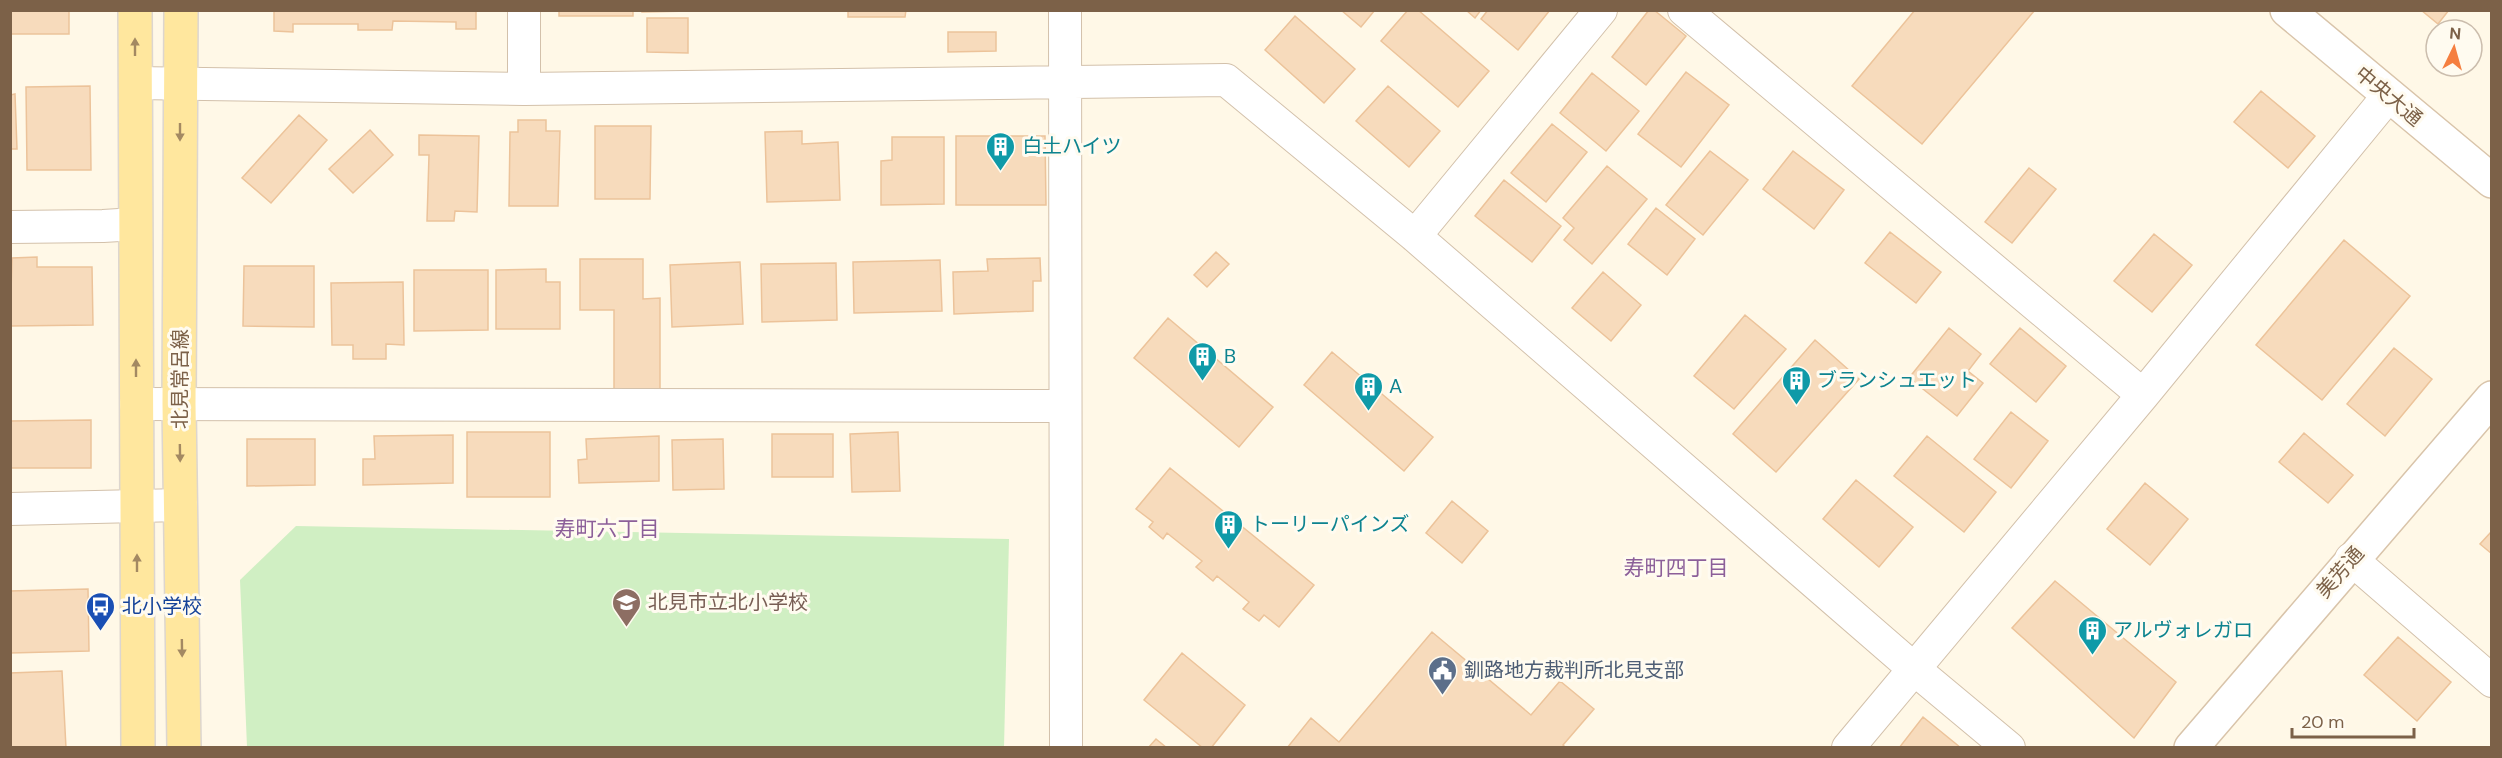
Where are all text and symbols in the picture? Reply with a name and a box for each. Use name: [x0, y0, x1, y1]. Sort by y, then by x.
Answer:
north arrow: [2424, 18, 2484, 78]
text: N: [2449, 23, 2462, 45]
one-way arrow: [130, 38, 140, 57]
street label: 中央大通: [2350, 60, 2428, 132]
one-way arrow: [176, 122, 185, 141]
building icon: 白土ハイツ: [985, 130, 1017, 172]
place label: 白土ハイツ: [1022, 133, 1122, 159]
street label: 北見常呂線: [167, 329, 193, 429]
building icon: B: [1187, 340, 1219, 382]
place label: B: [1224, 343, 1236, 369]
one-way arrow: [131, 359, 141, 378]
building icon: ブランシュエット: [1780, 364, 1812, 406]
place label: ブランシュエット: [1817, 367, 1977, 393]
building icon: A: [1352, 370, 1384, 412]
place label: A: [1389, 373, 1402, 399]
one-way arrow: [175, 443, 185, 462]
building icon: トーリーパインズ: [1213, 508, 1245, 550]
place label: トーリーパインズ: [1250, 511, 1409, 537]
district label: 寿町六丁目: [555, 515, 660, 543]
street label: 美芳通: [2311, 541, 2369, 603]
one-way arrow: [132, 554, 142, 573]
district label: 寿町四丁目: [1624, 554, 1729, 582]
school or university icon: 北見市立北小学校: [611, 586, 643, 628]
place label: 北見市立北小学校: [648, 589, 808, 615]
bus stop icon: 北小学校: [85, 590, 117, 632]
place label: 北小学校: [122, 593, 202, 619]
building icon: アルヴォレガロ: [2076, 614, 2108, 656]
place label: アルヴォレガロ: [2113, 617, 2253, 643]
one-way arrow: [178, 638, 187, 657]
public building icon: 釧路地方裁判所北見支部: [1427, 654, 1459, 696]
place label: 釧路地方裁判所北見支部: [1464, 657, 1684, 683]
scale bar: [2292, 701, 2414, 739]
text: 20 m: [2301, 710, 2344, 734]

